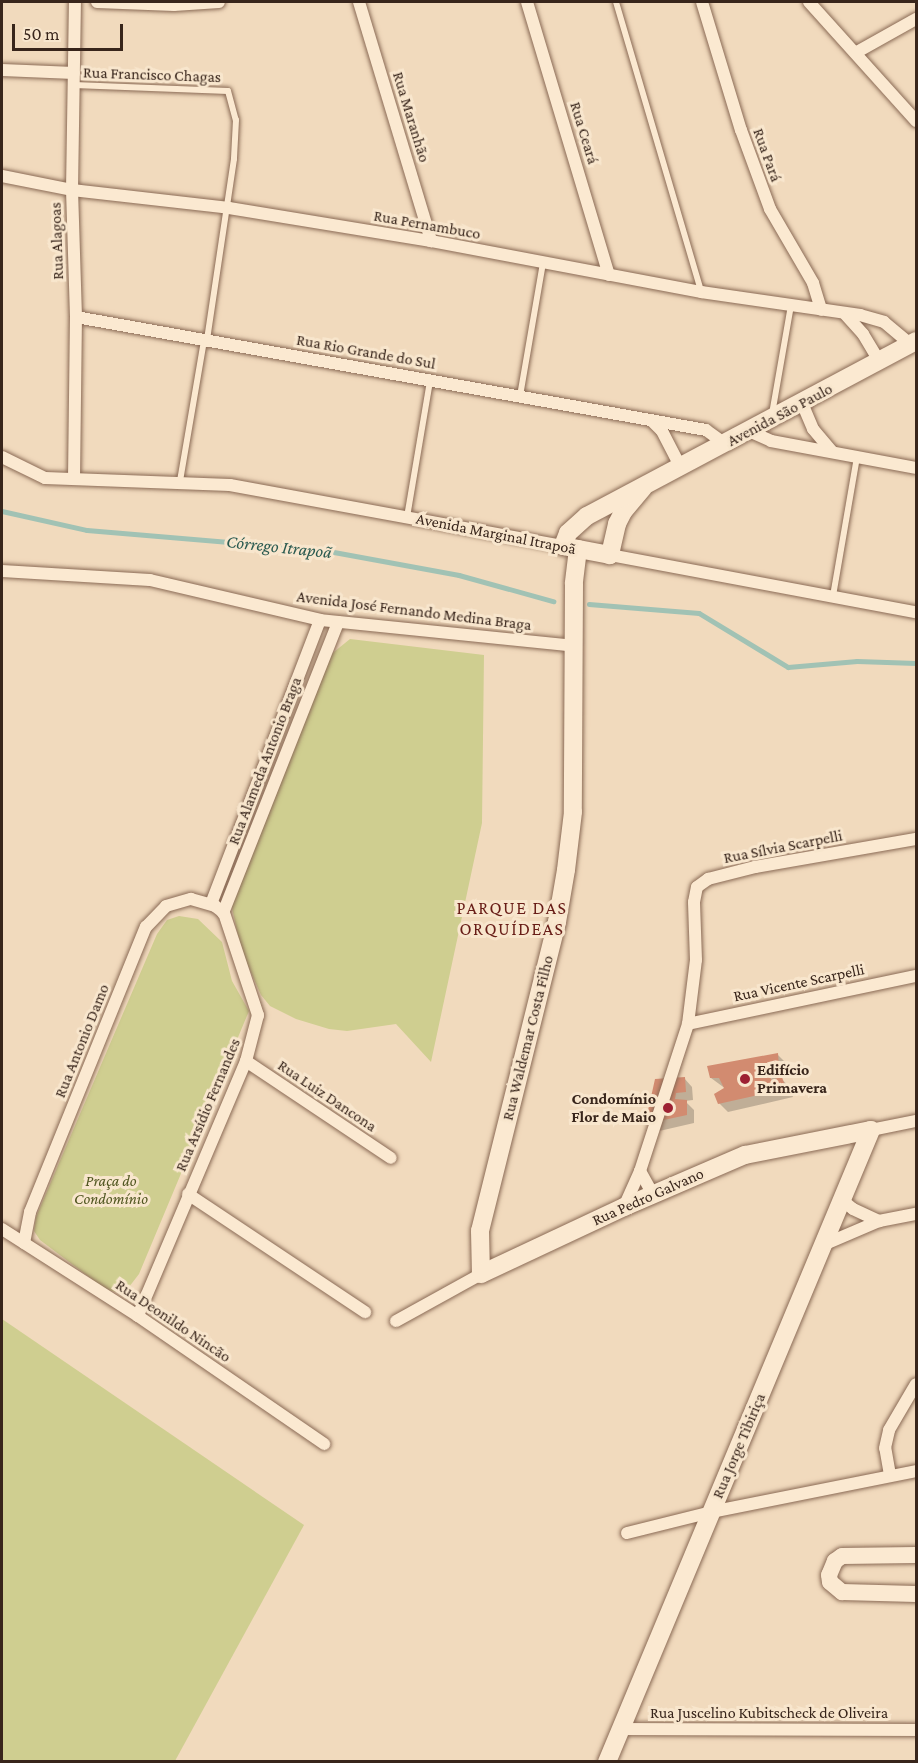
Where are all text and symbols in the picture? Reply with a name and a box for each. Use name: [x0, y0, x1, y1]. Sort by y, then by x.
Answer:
scale bar: [15, 12, 126, 50]
text: 50 m: [23, 24, 60, 44]
street label: Rua Francisco Chagas: [83, 63, 221, 87]
street label: Rua Maranhão: [388, 69, 434, 165]
street label: Rua Ceará: [565, 100, 603, 166]
street label: Rua Pará: [748, 126, 786, 184]
street label: Rua Alagoas: [46, 202, 68, 280]
street label: Rua Pernambuco: [372, 206, 482, 244]
street label: Rua Rio Grande do Sul: [295, 330, 437, 374]
street label: Avenida São Paulo: [724, 379, 836, 451]
street label: Avenida Marginal Itrapoã: [414, 509, 578, 559]
water label: Córrego Itrapoã: [225, 531, 333, 563]
street label: Avenida José Fernando Medina Braga: [296, 587, 532, 635]
street label: Rua Alameda Antonio Braga: [224, 674, 306, 848]
street label: Rua Sílvia Scarpelli: [722, 826, 844, 868]
district label: PARQUE DAS ORQUÍDEAS: [457, 898, 567, 940]
street label: Rua Waldemar Costa Filho: [498, 953, 558, 1123]
street label: Rua Vicente Scarpelli: [732, 960, 866, 1006]
street label: Rua Antonio Damo: [50, 981, 114, 1101]
street label: Rua Arsídio Fernandes: [171, 1036, 245, 1174]
street label: Rua Luiz Dancona: [274, 1056, 380, 1136]
place label: Edifício Primavera: [757, 1060, 827, 1098]
marker: Edifício Primavera: [738, 1072, 752, 1086]
place label: Condomínio Flor de Maio: [571, 1089, 656, 1127]
marker: Condomínio Flor de Maio: [661, 1101, 675, 1115]
street label: Rua Pedro Galvano: [589, 1164, 707, 1230]
park label: Praça do Condomínio: [74, 1171, 148, 1209]
street label: Rua Deonildo Nincão: [112, 1275, 234, 1367]
street label: Rua Jorge Tibiriça: [708, 1390, 770, 1502]
street label: Rua Juscelino Kubitscheck de Oliveira: [650, 1703, 888, 1723]

